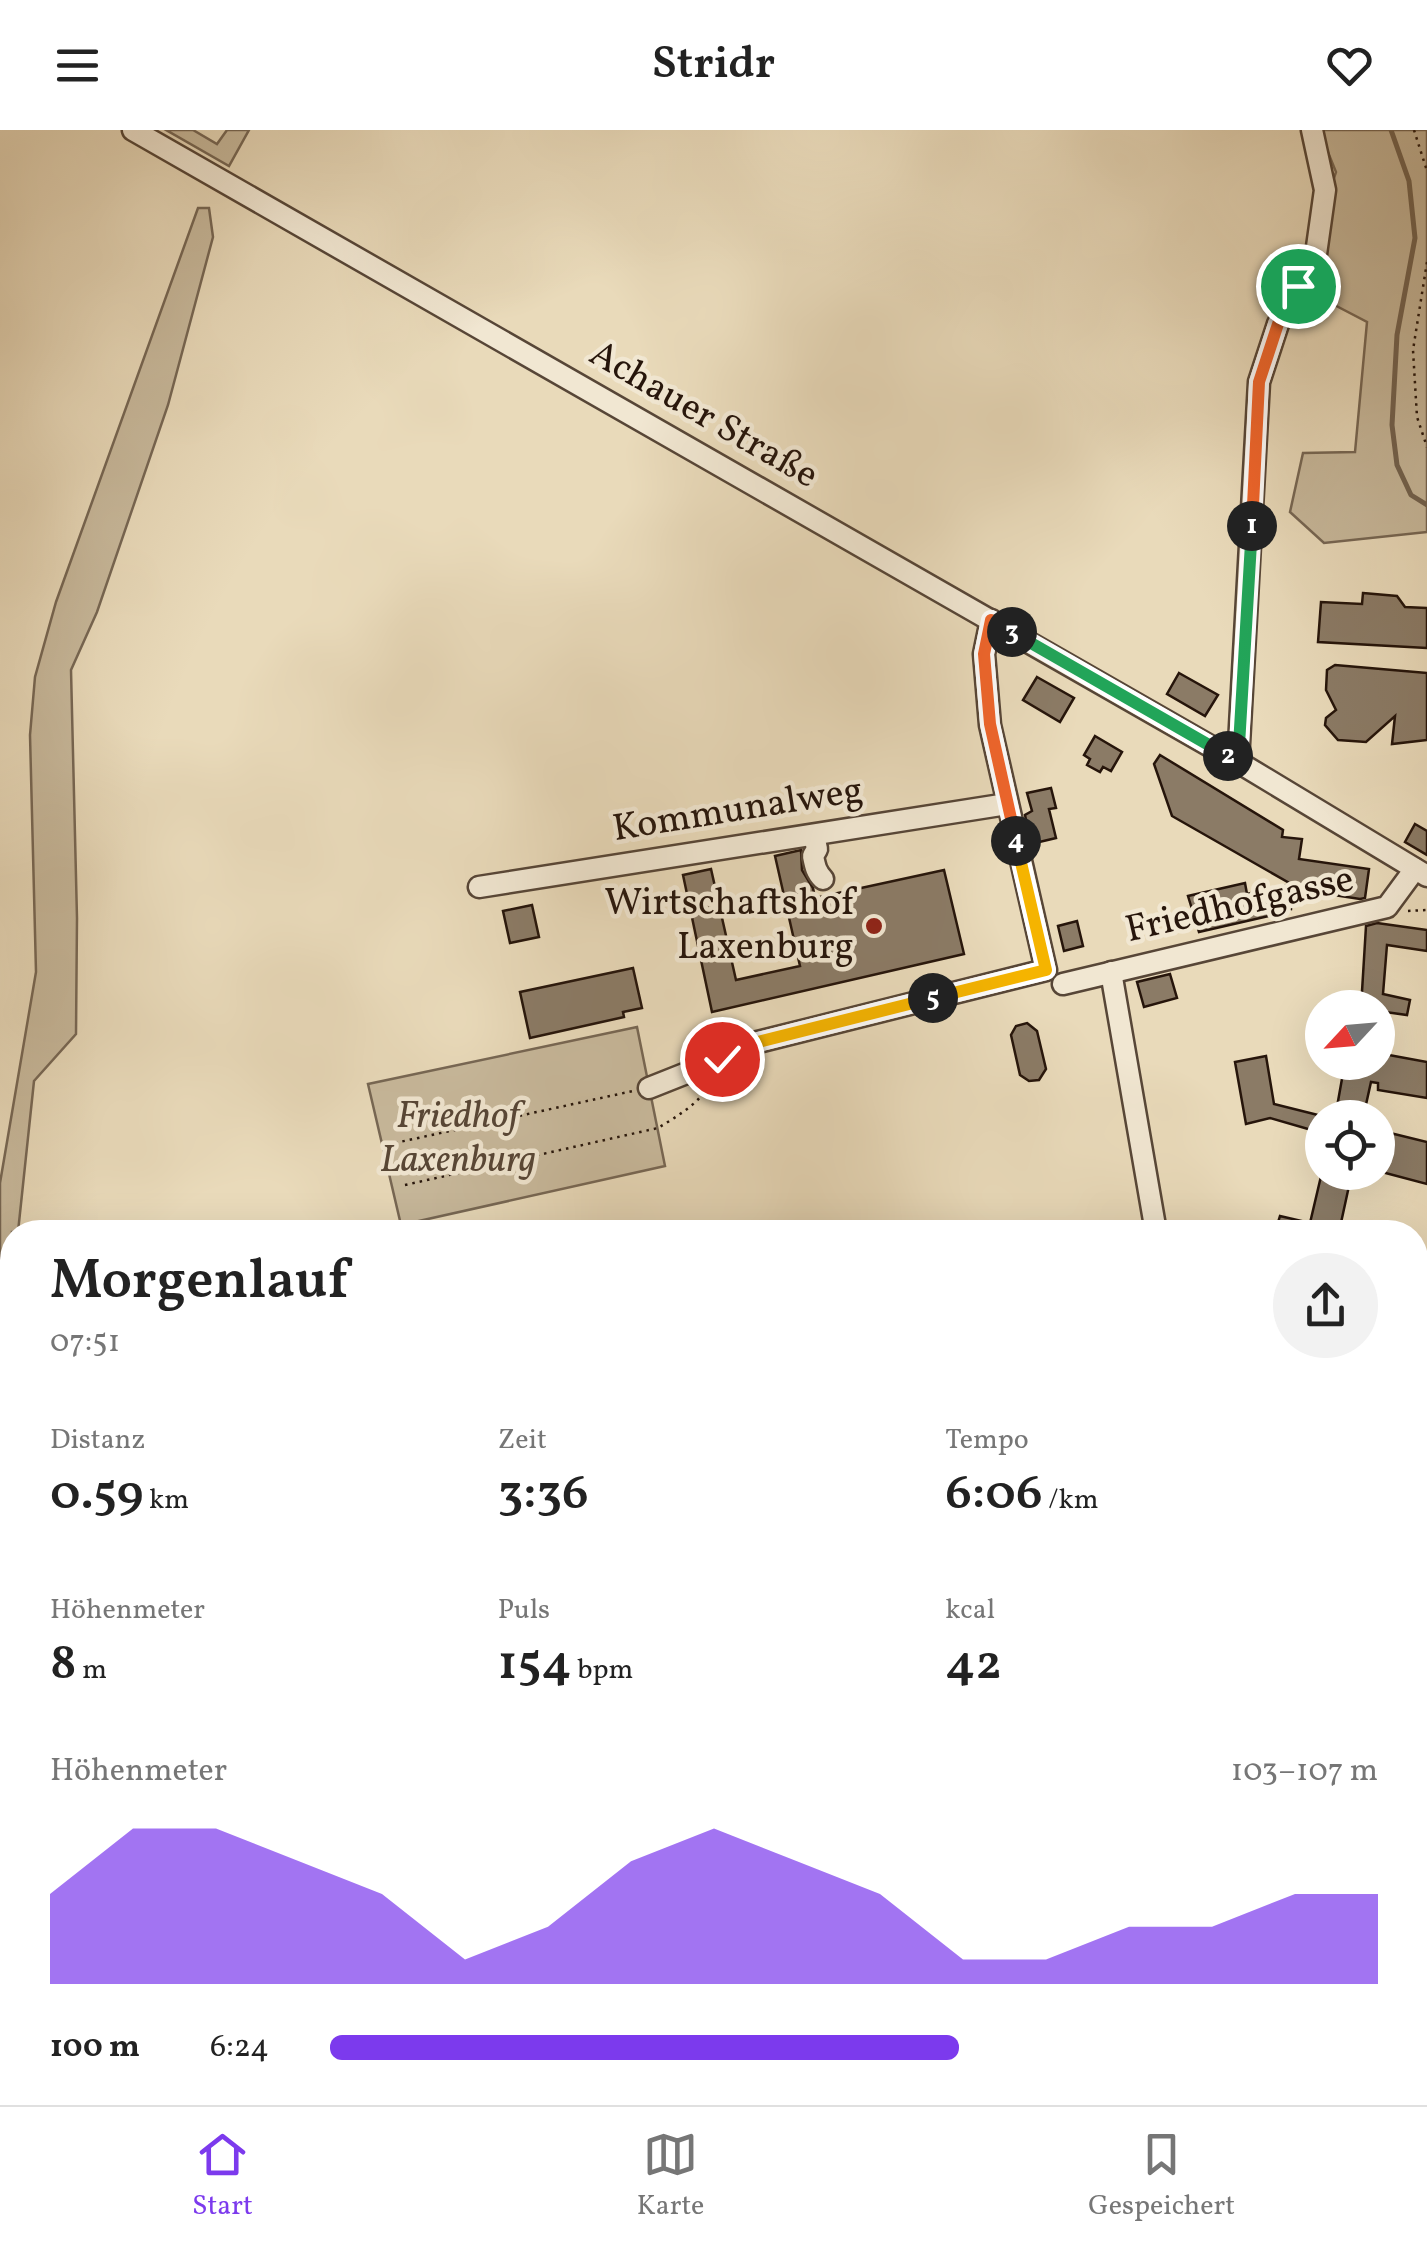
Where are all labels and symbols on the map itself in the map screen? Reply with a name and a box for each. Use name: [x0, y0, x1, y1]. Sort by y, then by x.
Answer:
pin: [1256, 244, 1341, 329]
street label: Achauer Straße: [579, 329, 827, 503]
pin: 1: [1227, 501, 1277, 551]
pin: 3: [987, 607, 1037, 657]
pin: 2: [1203, 731, 1253, 781]
street label: Kommunalweg: [609, 765, 867, 857]
pin: 4: [991, 816, 1041, 866]
street label: Friedhofgasse: [1121, 854, 1359, 958]
place label: Wirtschaftshof Laxenburg: [604, 878, 857, 975]
marker: Wirtschaftshof Laxenburg: [863, 915, 885, 937]
pin: 5: [908, 973, 958, 1023]
north arrow: [1305, 990, 1395, 1080]
pin: [680, 1017, 765, 1102]
park label: Friedhof Laxenburg: [380, 1091, 536, 1188]

